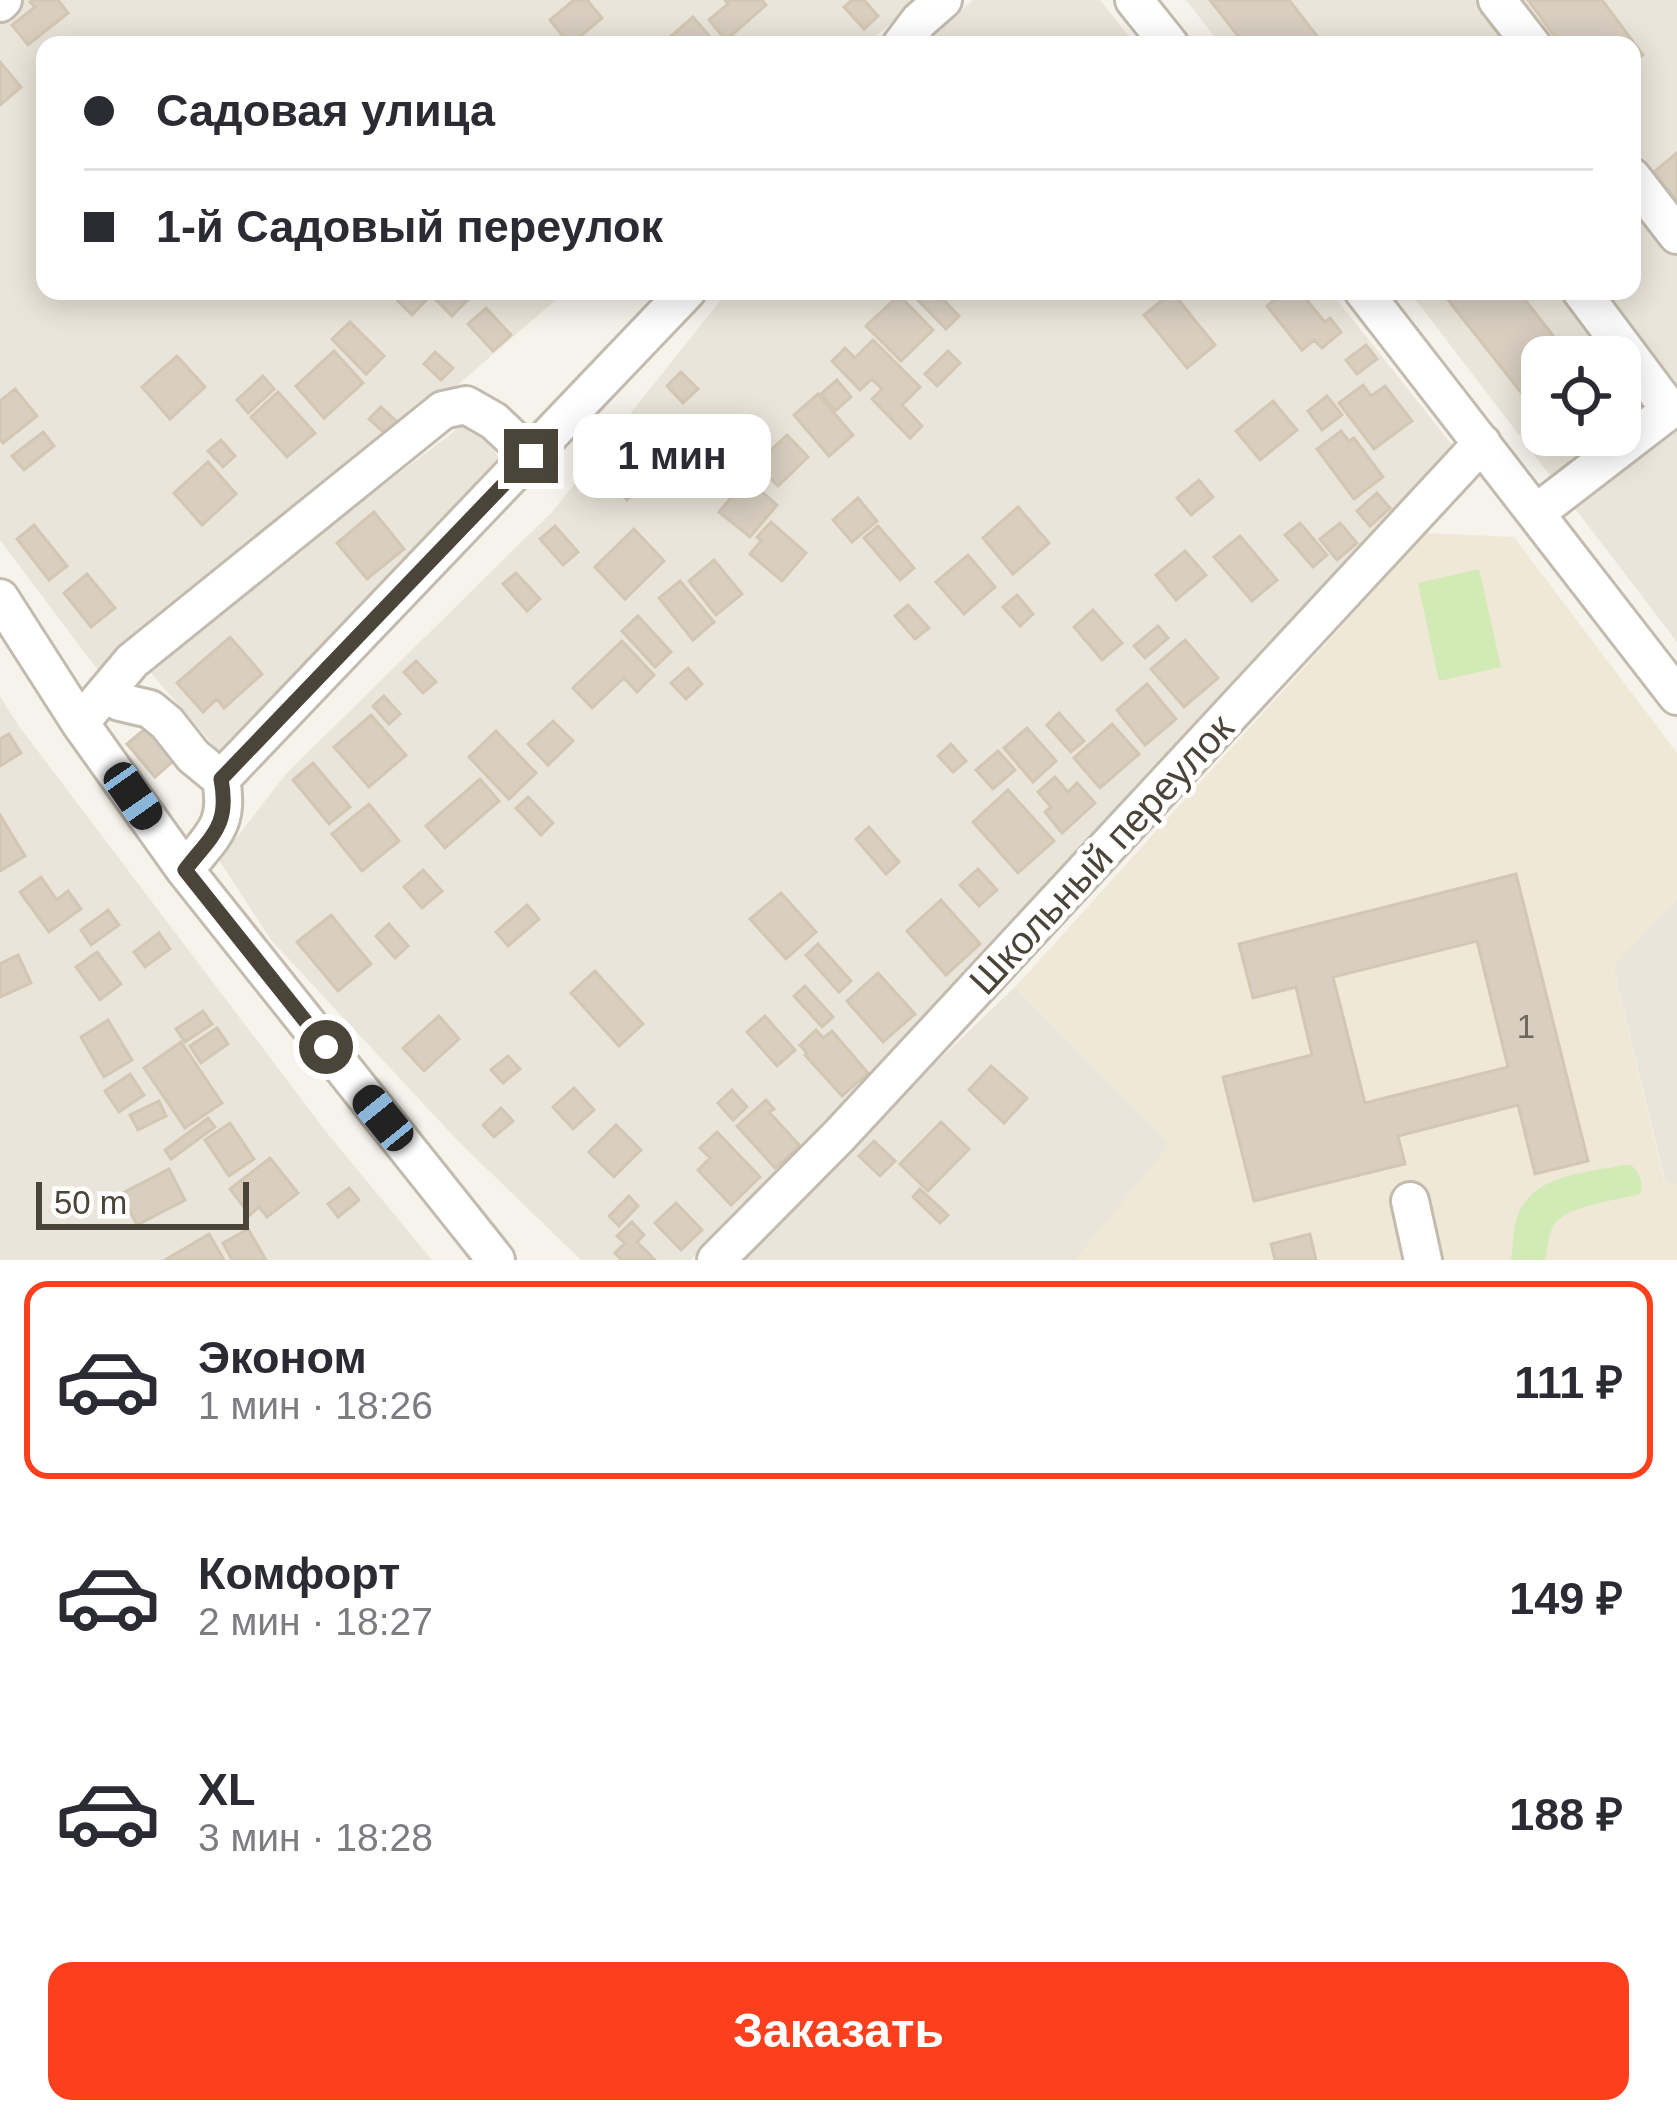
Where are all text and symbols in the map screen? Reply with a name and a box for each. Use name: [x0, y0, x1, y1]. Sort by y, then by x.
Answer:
text: Садовая улица: [156, 85, 495, 136]
text: 1-й Садовый переулок: [156, 201, 663, 252]
map controls: [1521, 336, 1641, 456]
button: locate: [1521, 336, 1641, 456]
callout: 1 мин: [573, 414, 771, 498]
route end: [504, 429, 558, 483]
text: 1 мин: [618, 434, 726, 477]
street label: Школьный переулок: [961, 705, 1242, 1003]
car: [98, 756, 168, 836]
house number: 1: [1517, 1008, 1535, 1045]
route start: [299, 1020, 353, 1074]
car: [346, 1079, 420, 1157]
scale bar: [36, 1176, 249, 1229]
text: 50 m: [54, 1184, 127, 1221]
icon: car: [54, 1326, 162, 1434]
text: Эконом: [198, 1332, 367, 1383]
text: 111 ₽: [1514, 1357, 1623, 1408]
text: 1 мин · 18:26: [198, 1384, 433, 1427]
icon: car: [54, 1542, 162, 1650]
text: Комфорт: [198, 1548, 400, 1599]
text: 149 ₽: [1509, 1573, 1623, 1624]
text: 2 мин · 18:27: [198, 1600, 433, 1643]
icon: car: [54, 1758, 162, 1866]
text: XL: [198, 1764, 256, 1815]
text: 188 ₽: [1509, 1789, 1623, 1840]
text: 3 мин · 18:28: [198, 1816, 433, 1859]
button: Заказать: [48, 1962, 1629, 2100]

